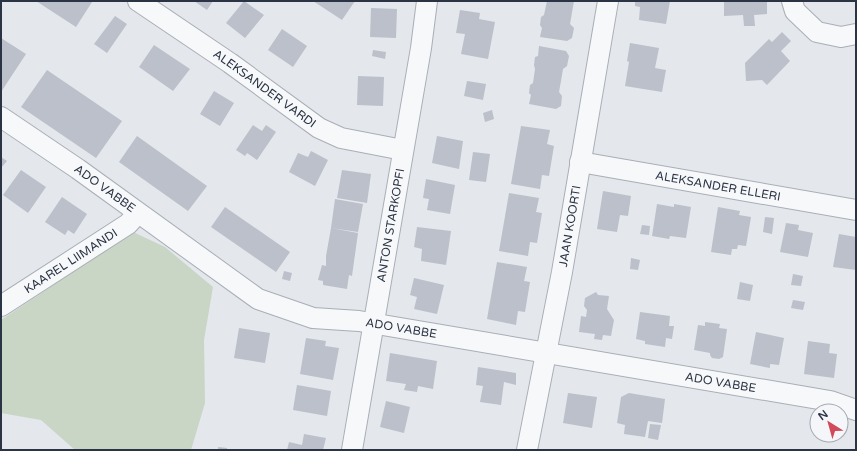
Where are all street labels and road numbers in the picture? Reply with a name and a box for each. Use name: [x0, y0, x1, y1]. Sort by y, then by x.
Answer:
street label: ALEKSANDER VARDI: [211, 47, 319, 131]
street label: ADO VABBE: [72, 162, 138, 215]
street label: ANTON STARKOPFI: [374, 167, 407, 283]
street label: ALEKSANDER ELLERI: [654, 168, 782, 204]
street label: JAAN KOORTI: [556, 184, 584, 268]
street label: KAAREL LIIMANDI: [22, 226, 120, 296]
street label: ADO VABBE: [365, 315, 438, 341]
street label: ADO VABBE: [684, 369, 758, 395]

